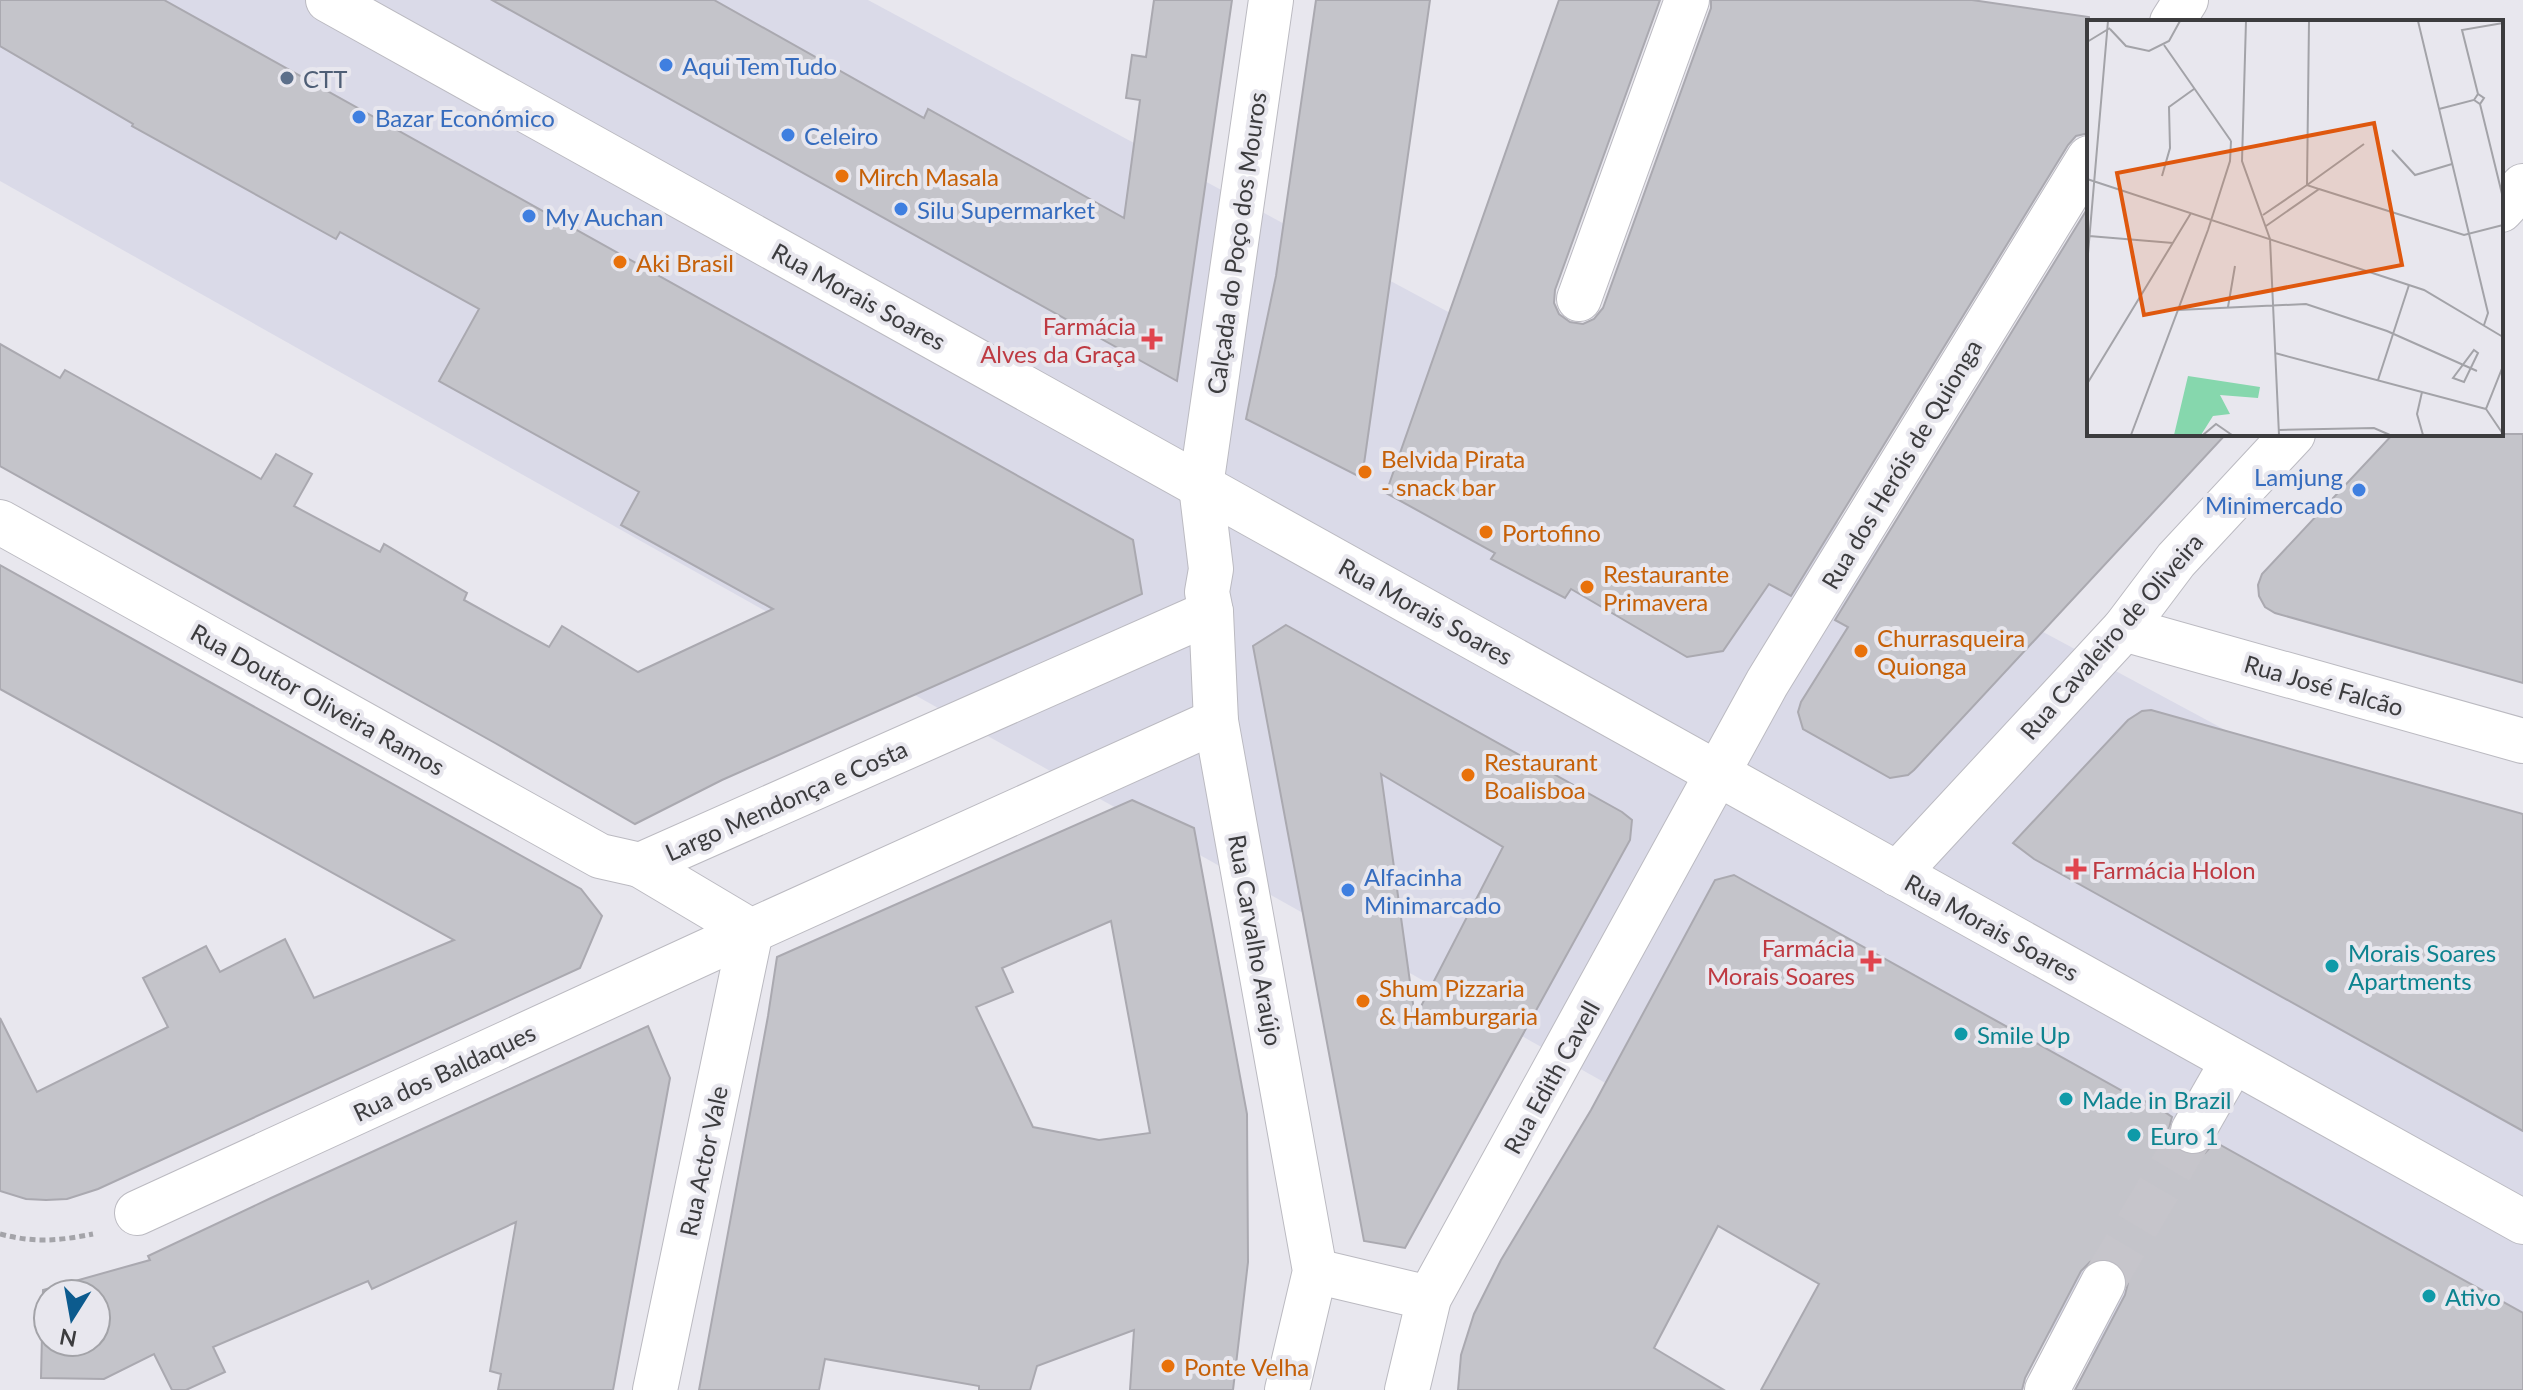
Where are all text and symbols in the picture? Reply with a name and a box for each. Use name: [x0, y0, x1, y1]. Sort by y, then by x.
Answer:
inset map: [2087, 20, 2503, 436]
place label: Aqui Tem Tudo: [682, 51, 837, 80]
marker: Aqui Tem Tudo: [657, 56, 675, 74]
place label: CTT: [303, 64, 347, 93]
marker: CTT: [278, 69, 296, 87]
street label: Calçada do Poço dos Mouros: [1200, 90, 1272, 396]
place label: Bazar Económico: [375, 103, 555, 132]
marker: Bazar Económico: [350, 108, 368, 126]
place label: Celeiro: [804, 121, 878, 150]
marker: Celeiro: [779, 126, 797, 144]
place label: Mirch Masala: [858, 162, 999, 191]
marker: Mirch Masala: [833, 167, 851, 185]
place label: Silu Supermarket: [917, 195, 1095, 224]
marker: Silu Supermarket: [892, 200, 910, 218]
place label: My Auchan: [545, 202, 664, 231]
marker: My Auchan: [520, 207, 538, 225]
street label: Rua Morais Soares: [767, 236, 951, 356]
place label: Aki Brasil: [636, 248, 734, 277]
marker: Aki Brasil: [611, 253, 629, 271]
place label: Farmácia Alves da Graça: [980, 311, 1136, 368]
marker: Farmácia Alves da Graça: [1143, 330, 1161, 348]
street label: Rua dos Heróis de Quionga: [1815, 334, 1987, 594]
place label: Belvida Pirata - snack bar: [1381, 444, 1525, 501]
place label: Lamjung Minimercado: [2205, 462, 2343, 519]
marker: Belvida Pirata - snack bar: [1356, 463, 1374, 481]
marker: Lamjung Minimercado: [2350, 481, 2368, 499]
place label: Portofino: [1502, 518, 1601, 547]
marker: Portofino: [1477, 523, 1495, 541]
street label: Rua Cavaleiro de Oliveira: [2014, 527, 2208, 745]
street label: Rua Morais Soares: [1334, 551, 1518, 671]
place label: Restaurante Primavera: [1603, 559, 1729, 616]
marker: Restaurante Primavera: [1578, 578, 1596, 596]
street label: Rua Doutor Oliveira Ramos: [186, 617, 450, 781]
place label: Churrasqueira Quionga: [1877, 623, 2025, 680]
marker: Churrasqueira Quionga: [1852, 642, 1870, 660]
street label: Rua José Falcão: [2241, 648, 2407, 722]
street label: Largo Mendonça e Costa: [660, 733, 912, 867]
place label: Restaurant Boalisboa: [1484, 747, 1598, 804]
marker: Restaurant Boalisboa: [1459, 766, 1477, 784]
street label: Rua Carvalho Araújo: [1223, 832, 1289, 1048]
place label: Farmácia Holon: [2092, 855, 2256, 884]
marker: Farmácia Holon: [2067, 860, 2085, 878]
place label: Alfacinha Minimarcado: [1364, 862, 1501, 919]
street label: Rua Morais Soares: [1900, 867, 2084, 987]
marker: Alfacinha Minimarcado: [1339, 881, 1357, 899]
place label: Farmácia Morais Soares: [1707, 933, 1855, 990]
place label: Morais Soares Apartments: [2348, 938, 2496, 995]
marker: Farmácia Morais Soares: [1862, 952, 1880, 970]
marker: Morais Soares Apartments: [2323, 957, 2341, 975]
place label: Shum Pizzaria & Hamburgaria: [1379, 973, 1538, 1030]
marker: Shum Pizzaria & Hamburgaria: [1354, 992, 1372, 1010]
street label: Rua Edith Cavell: [1497, 995, 1605, 1159]
street label: Rua dos Baldaques: [348, 1017, 540, 1127]
place label: Smile Up: [1977, 1020, 2070, 1049]
marker: Smile Up: [1952, 1025, 1970, 1043]
street label: Rua Actor Vale: [673, 1083, 733, 1239]
place label: Made in Brazil: [2082, 1085, 2231, 1114]
marker: Made in Brazil: [2057, 1090, 2075, 1108]
place label: Euro 1: [2150, 1121, 2219, 1150]
marker: Euro 1: [2125, 1126, 2143, 1144]
north arrow: [32, 1278, 112, 1358]
place label: Ativo: [2445, 1282, 2501, 1311]
marker: Ativo: [2420, 1287, 2438, 1305]
text: N: [57, 1323, 79, 1353]
place label: Ponte Velha: [1184, 1352, 1309, 1381]
marker: Ponte Velha: [1159, 1357, 1177, 1375]

